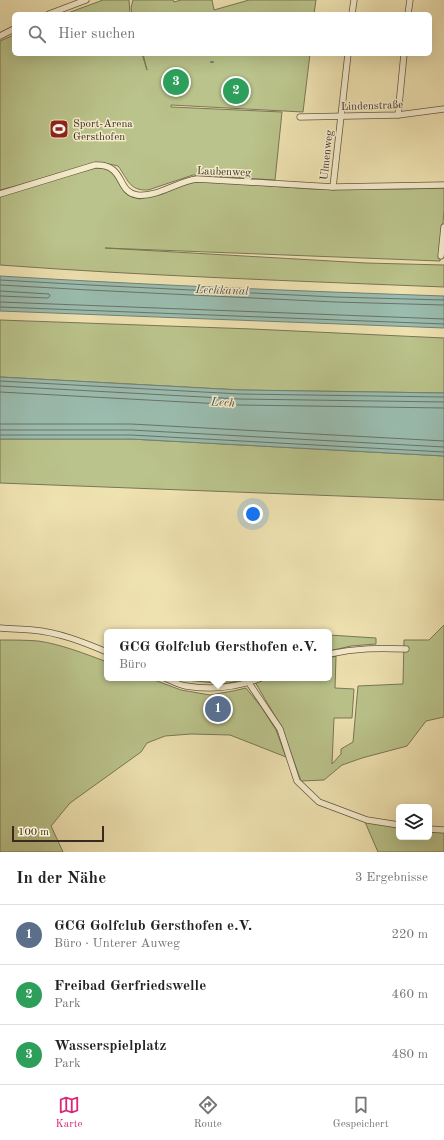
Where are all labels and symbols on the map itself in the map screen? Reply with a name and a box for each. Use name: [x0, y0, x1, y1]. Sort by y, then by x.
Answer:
pin: 3: [163, 67, 189, 97]
pin: 2: [223, 76, 249, 106]
street label: Lindenstraße: [341, 100, 403, 113]
sports icon: Sport-Arena Gersthofen: [48, 118, 70, 140]
place label: Sport-Arena Gersthofen: [73, 119, 133, 143]
street label: Ulmenweg: [319, 130, 336, 181]
street label: Laubenweg: [197, 166, 251, 179]
water label: Lechkanal: [194, 284, 249, 298]
water label: Lech: [209, 396, 235, 410]
your location: [243, 504, 263, 524]
pin: 1: [205, 694, 231, 724]
scale bar: [12, 824, 104, 843]

